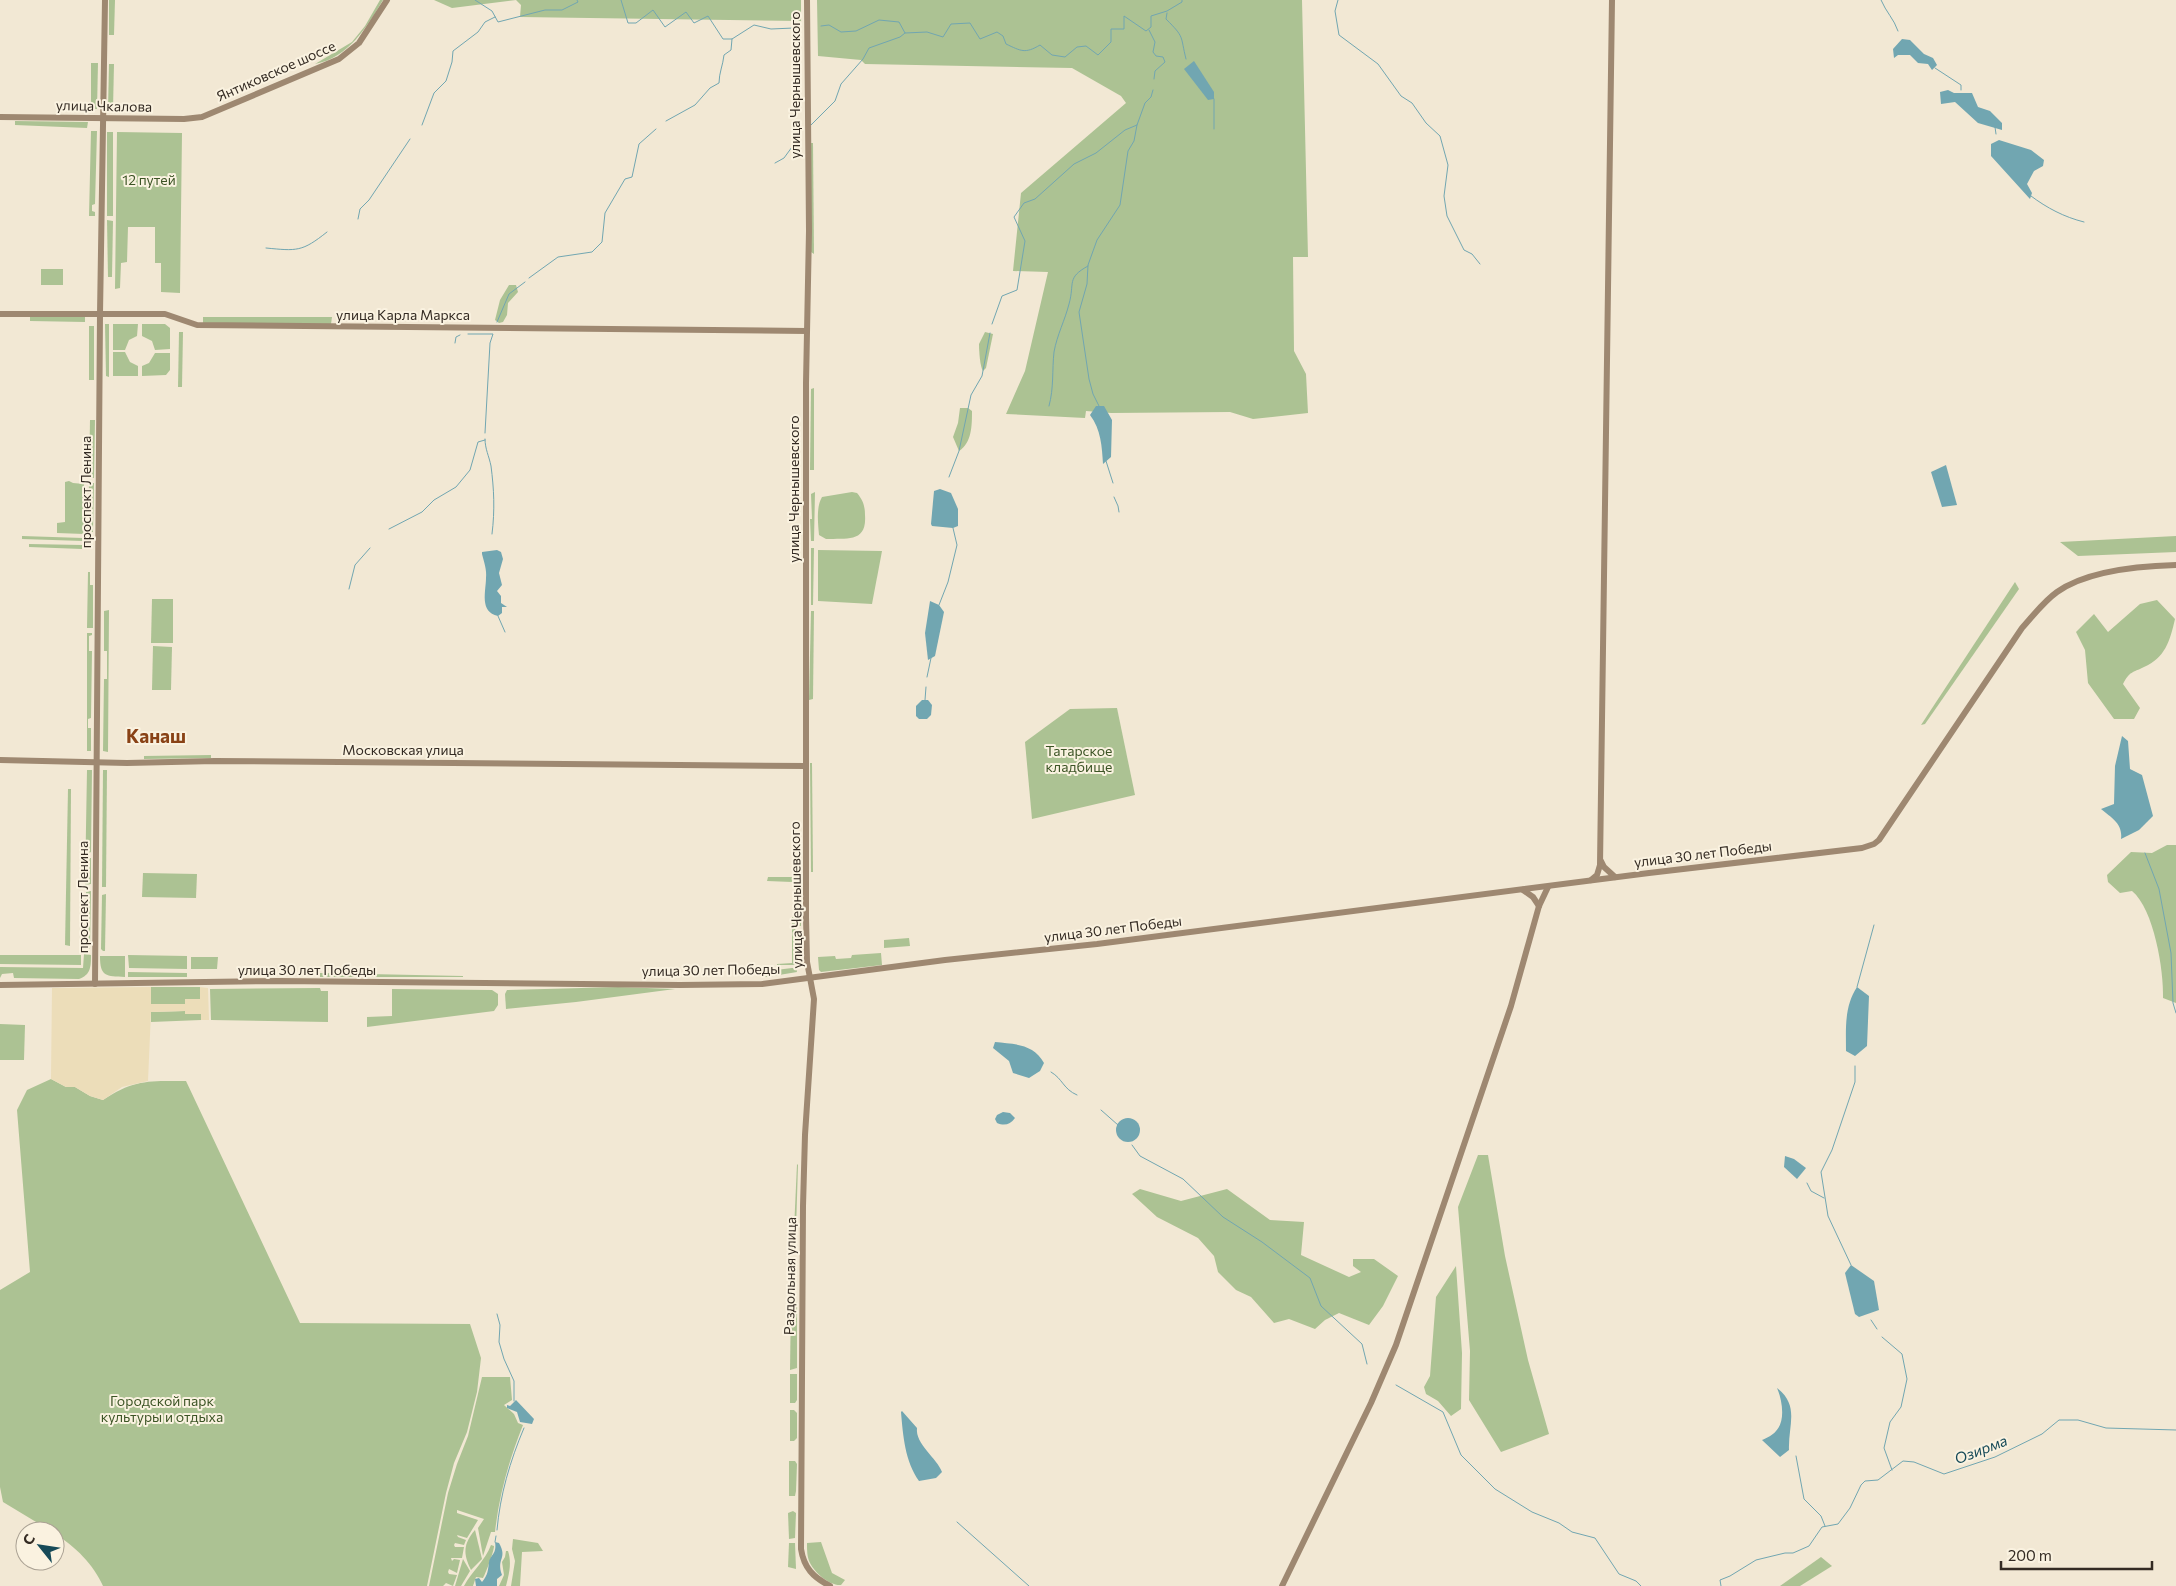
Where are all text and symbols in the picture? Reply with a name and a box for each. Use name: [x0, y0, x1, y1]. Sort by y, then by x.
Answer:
street label: улица Чернышевского: [786, 11, 803, 159]
street label: Янтиковское шоссе: [214, 37, 338, 104]
street label: улица Чкалова: [56, 96, 152, 115]
park label: 12 путей: [122, 171, 176, 188]
street label: улица Карла Маркса: [336, 306, 470, 323]
street label: улица Чернышевского: [785, 415, 802, 563]
street label: проспект Ленина: [77, 436, 94, 548]
district label: Канаш: [126, 724, 186, 747]
street label: Московская улица: [342, 741, 464, 758]
park label: Татарское кладбище: [1046, 742, 1112, 775]
street label: улица Чернышевского: [786, 821, 805, 969]
street label: улица 30 лет Победы: [1633, 837, 1773, 870]
street label: проспект Ленина: [74, 841, 91, 953]
street label: улица 30 лет Победы: [1043, 912, 1183, 945]
street label: улица 30 лет Победы: [642, 960, 780, 979]
street label: улица 30 лет Победы: [238, 961, 376, 978]
street label: Раздольная улица: [780, 1217, 799, 1335]
park label: Городской парк культуры и отдыха: [101, 1392, 223, 1425]
water label: Озирма: [1952, 1431, 2010, 1467]
north arrow: [15, 1521, 65, 1571]
text: С: [19, 1531, 38, 1548]
scale bar: [2001, 1538, 2152, 1570]
text: 200 m: [2008, 1546, 2052, 1564]

